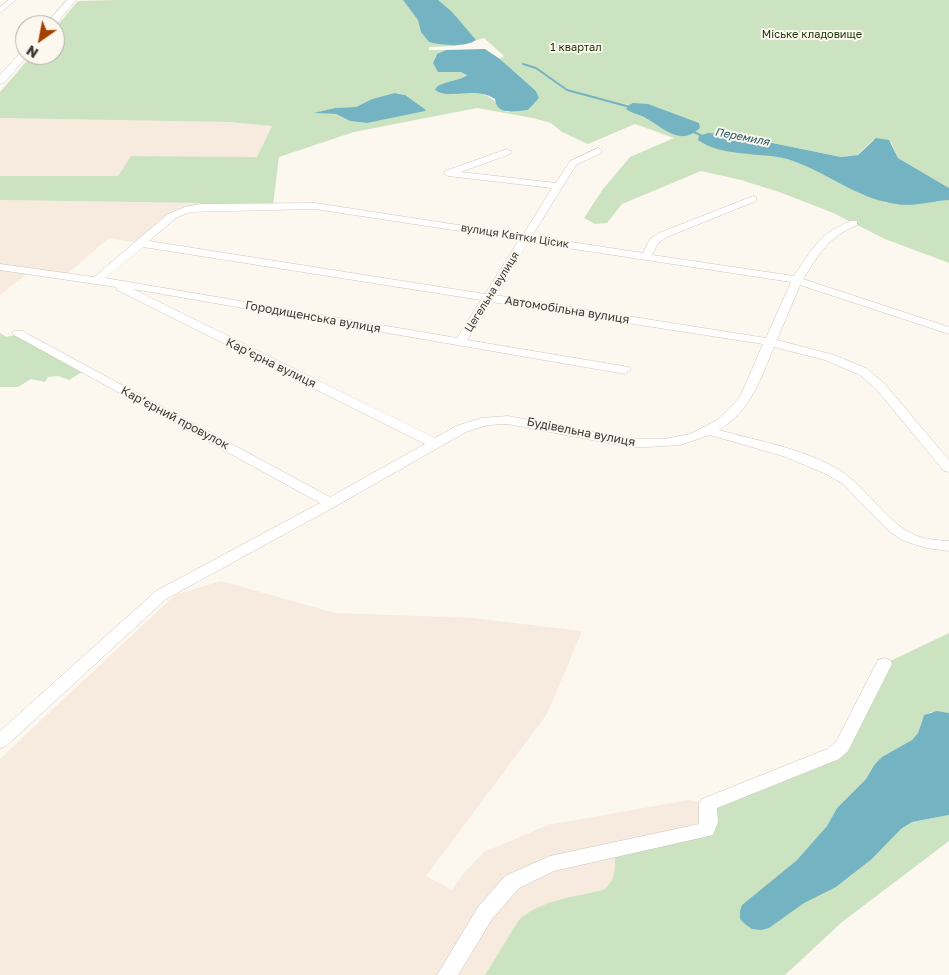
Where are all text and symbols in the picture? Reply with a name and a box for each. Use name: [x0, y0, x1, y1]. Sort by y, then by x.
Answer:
north arrow: [15, 15, 65, 65]
park label: Міське кладовище: [762, 28, 862, 42]
park label: 1 квартал: [550, 41, 602, 55]
text: N: [23, 42, 41, 62]
water label: Перемиля: [714, 125, 770, 149]
street label: вулиця Квітки Цісик: [460, 221, 570, 251]
street label: Цегельна вулиця: [462, 249, 522, 335]
street label: Автомобільна вулиця: [504, 293, 630, 327]
street label: Городищенська вулиця: [244, 298, 382, 336]
street label: Карʼєрна вулиця: [224, 335, 318, 391]
street label: Карʼєрний провулок: [118, 383, 232, 453]
street label: Будівельна вулиця: [526, 414, 636, 450]

